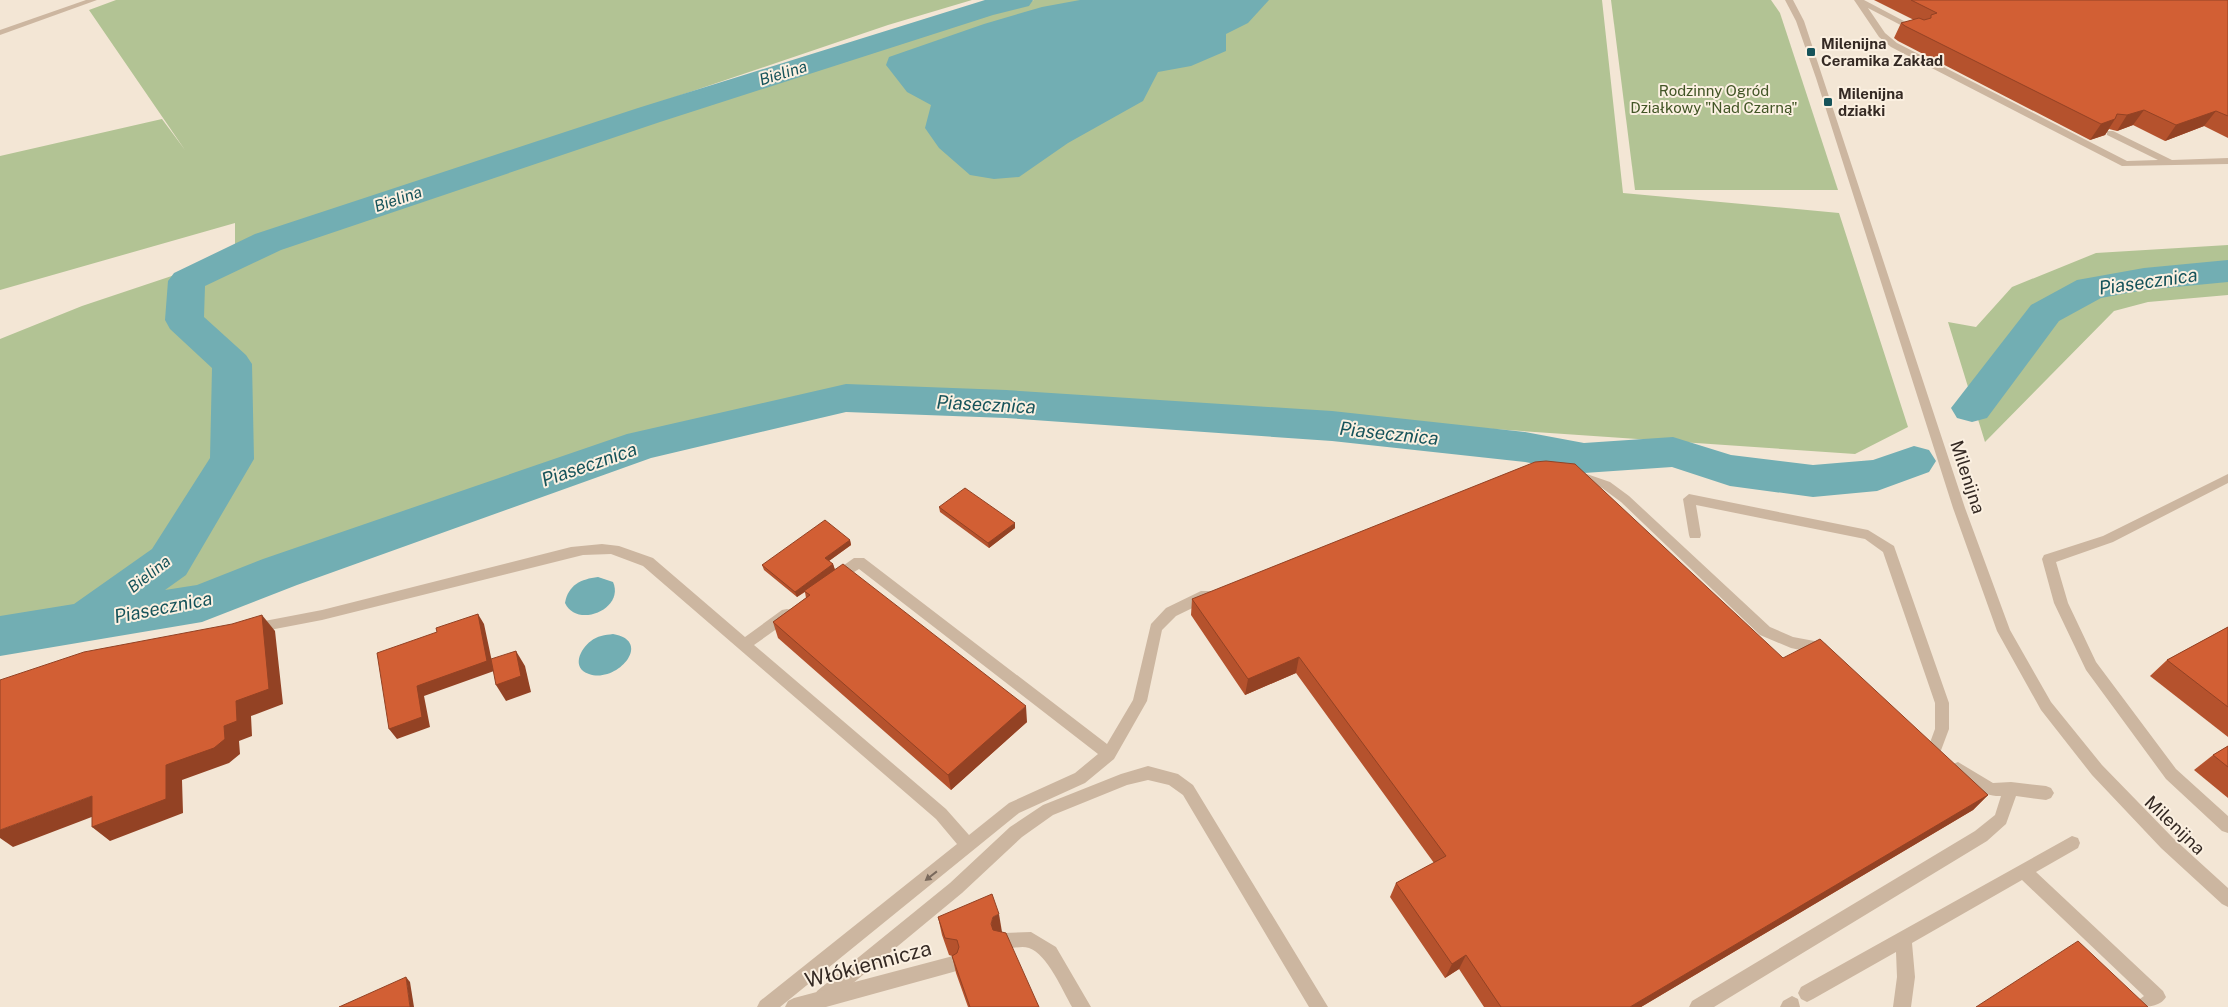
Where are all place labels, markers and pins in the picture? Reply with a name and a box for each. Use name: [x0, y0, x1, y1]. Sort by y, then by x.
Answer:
place label: Milenijna Ceramika Zakład: [1821, 35, 1943, 69]
marker: Milenijna Ceramika Zakład: [1805, 46, 1817, 58]
place label: Milenijna działki: [1838, 85, 1904, 119]
marker: Milenijna działki: [1822, 96, 1834, 108]

